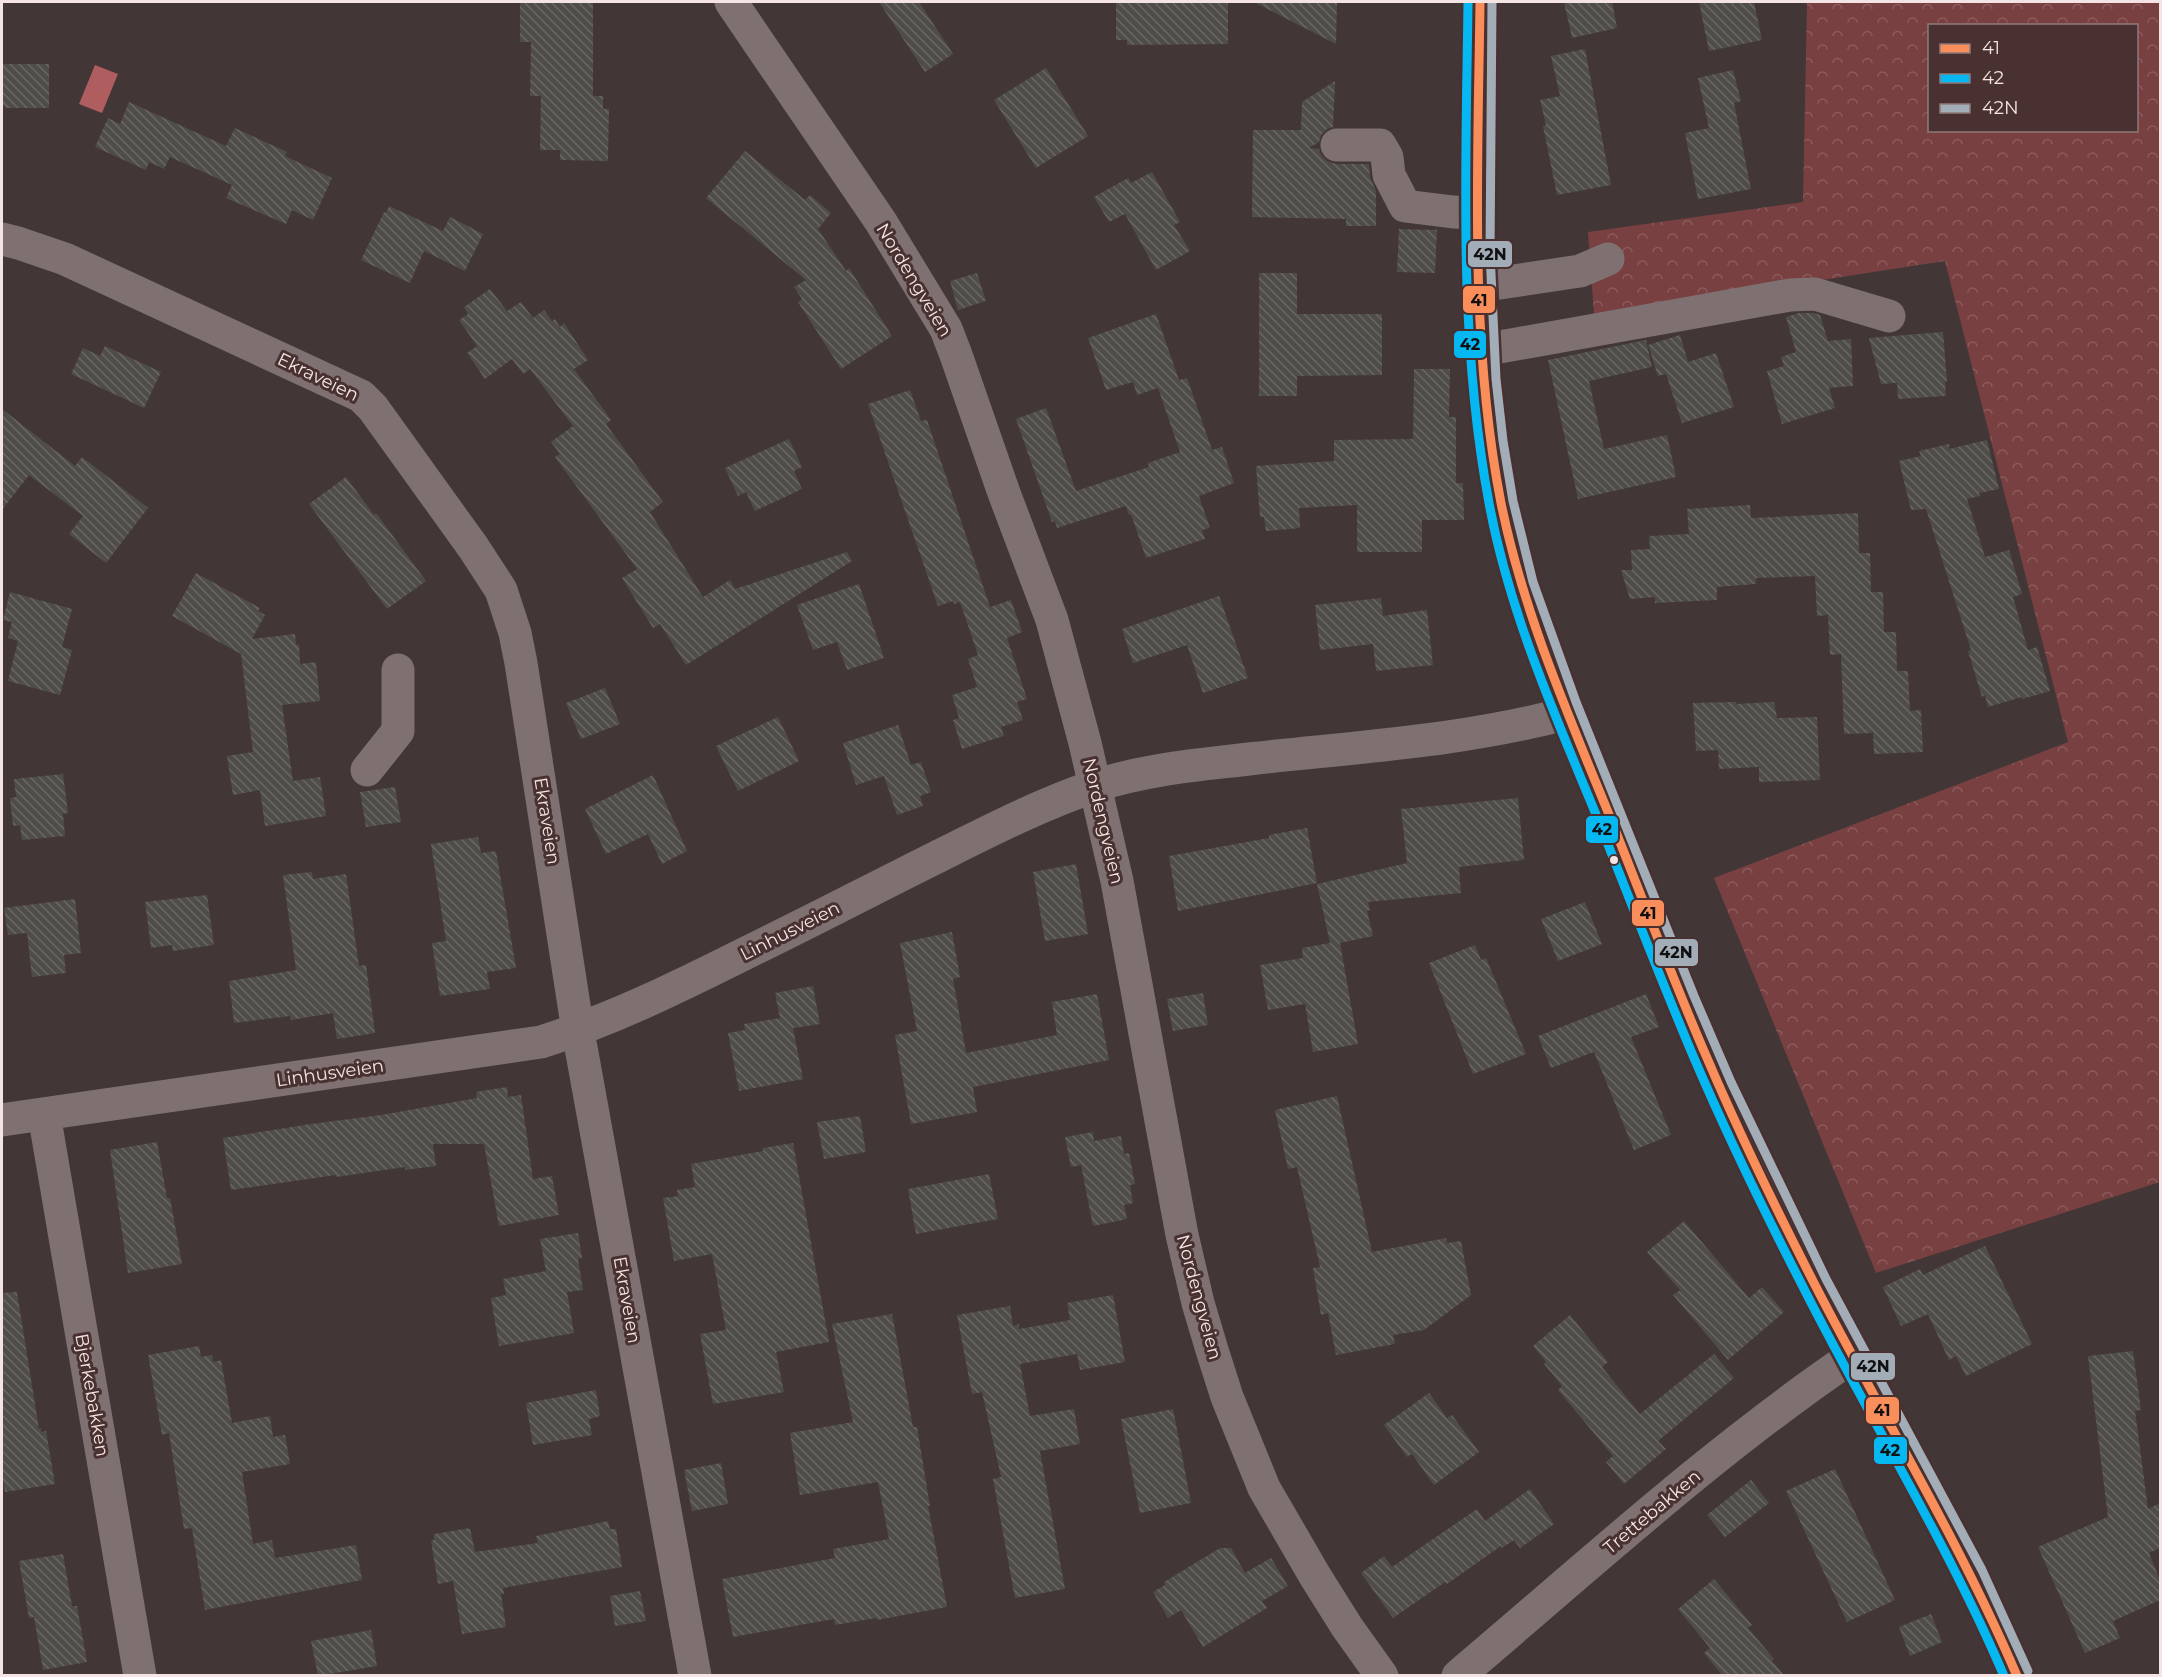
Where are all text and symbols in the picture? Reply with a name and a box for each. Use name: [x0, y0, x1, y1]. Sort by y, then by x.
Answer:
legend: [1928, 24, 2138, 132]
text: 41: [1982, 37, 2000, 59]
text: 42: [1982, 67, 2004, 89]
text: 42N: [1982, 97, 2019, 119]
street label: Nordengveien: [871, 219, 957, 341]
line badge: 42N: [1467, 240, 1513, 268]
text: 42N: [1473, 245, 1507, 264]
line badge: 41: [1462, 285, 1496, 314]
text: 41: [1471, 291, 1487, 310]
line badge: 42: [1453, 330, 1487, 359]
text: 42: [1460, 335, 1480, 354]
street label: Ekraveien: [274, 348, 362, 406]
street label: Nordengveien: [1078, 756, 1128, 886]
street label: Ekraveien: [529, 776, 565, 866]
line badge: 42: [1585, 815, 1619, 844]
text: 42: [1592, 820, 1612, 839]
unlabelled marker: [1608, 854, 1620, 866]
street label: Linhusveien: [737, 897, 843, 965]
line badge: 41: [1631, 899, 1665, 927]
text: 41: [1640, 904, 1656, 923]
line badge: 42N: [1654, 938, 1699, 967]
text: 42N: [1659, 943, 1693, 962]
street label: Linhusveien: [275, 1055, 385, 1091]
street label: Nordengveien: [1172, 1232, 1226, 1362]
street label: Ekraveien: [609, 1255, 645, 1345]
street label: Bjerkebakken: [70, 1332, 114, 1458]
line badge: 42N: [1850, 1352, 1896, 1381]
text: 42N: [1856, 1357, 1890, 1376]
line badge: 41: [1865, 1396, 1900, 1425]
text: 41: [1874, 1401, 1890, 1420]
line badge: 42: [1873, 1436, 1908, 1465]
text: 42: [1880, 1441, 1900, 1460]
street label: Trettebakken: [1599, 1465, 1705, 1559]

